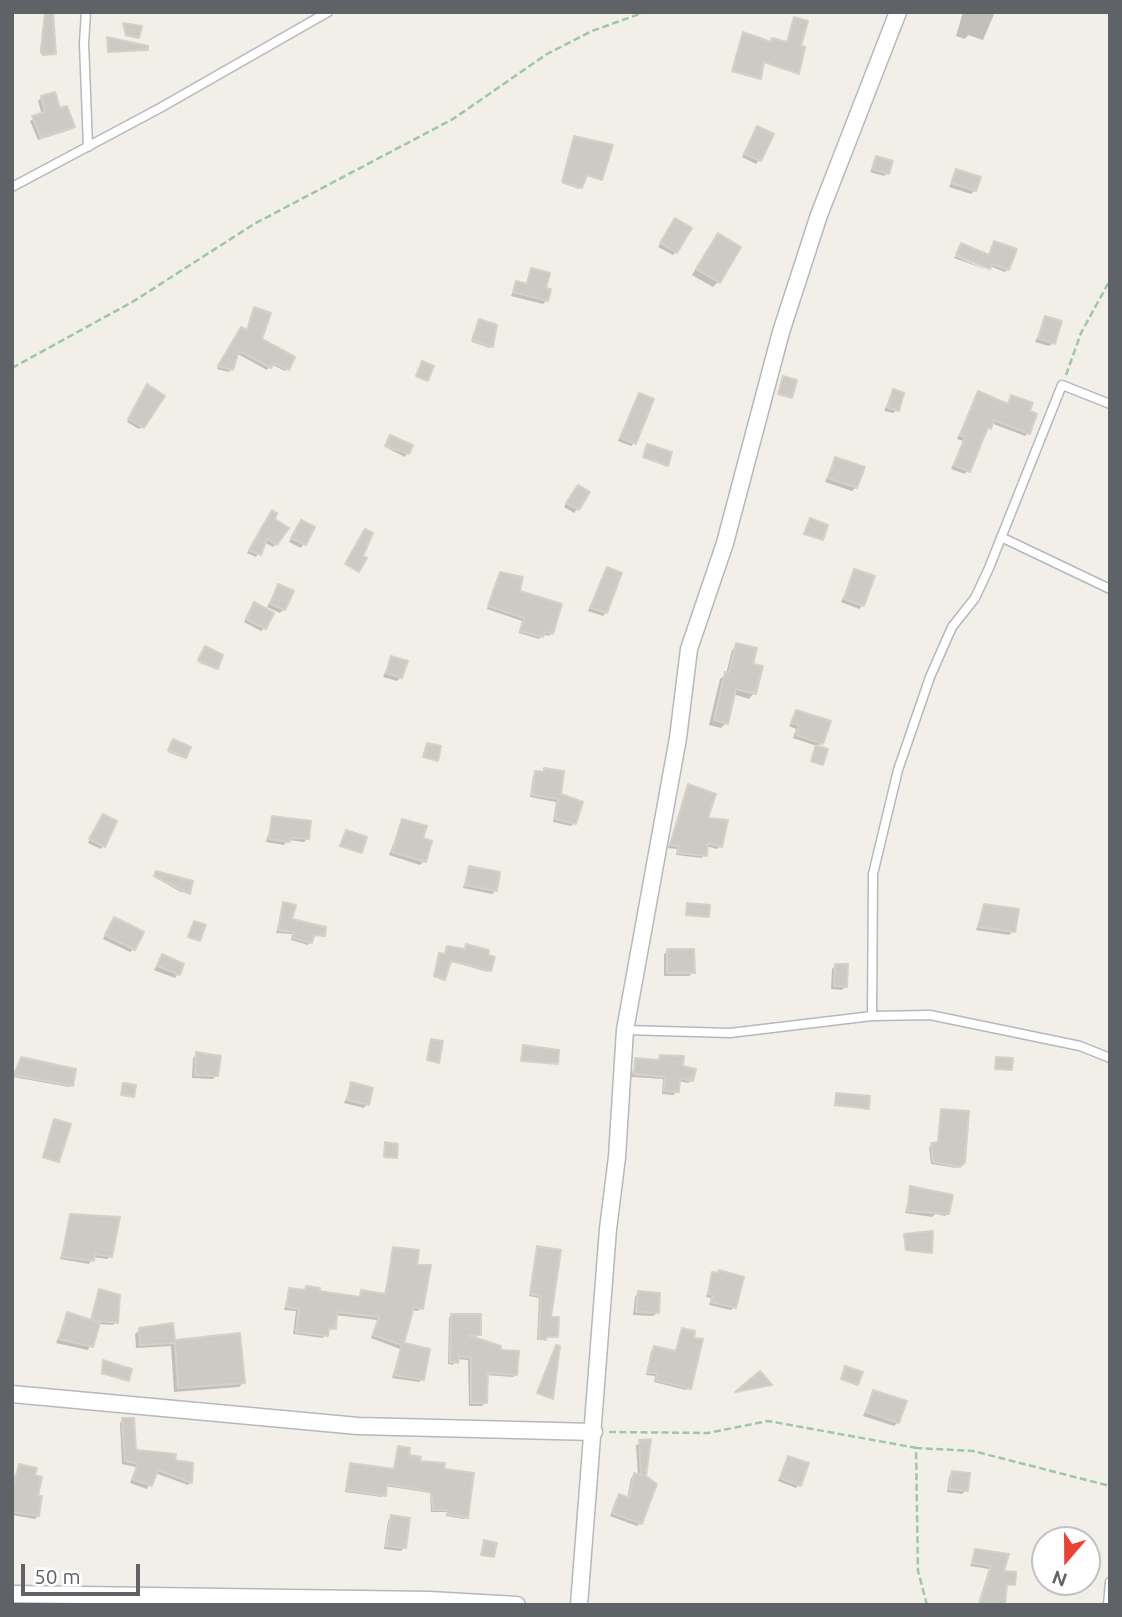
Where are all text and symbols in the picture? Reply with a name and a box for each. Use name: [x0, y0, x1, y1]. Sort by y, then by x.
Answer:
north arrow: [1031, 1526, 1101, 1596]
scale bar: [24, 1550, 144, 1594]
text: 50 m: [34, 1564, 81, 1588]
text: N: [1049, 1566, 1070, 1592]

